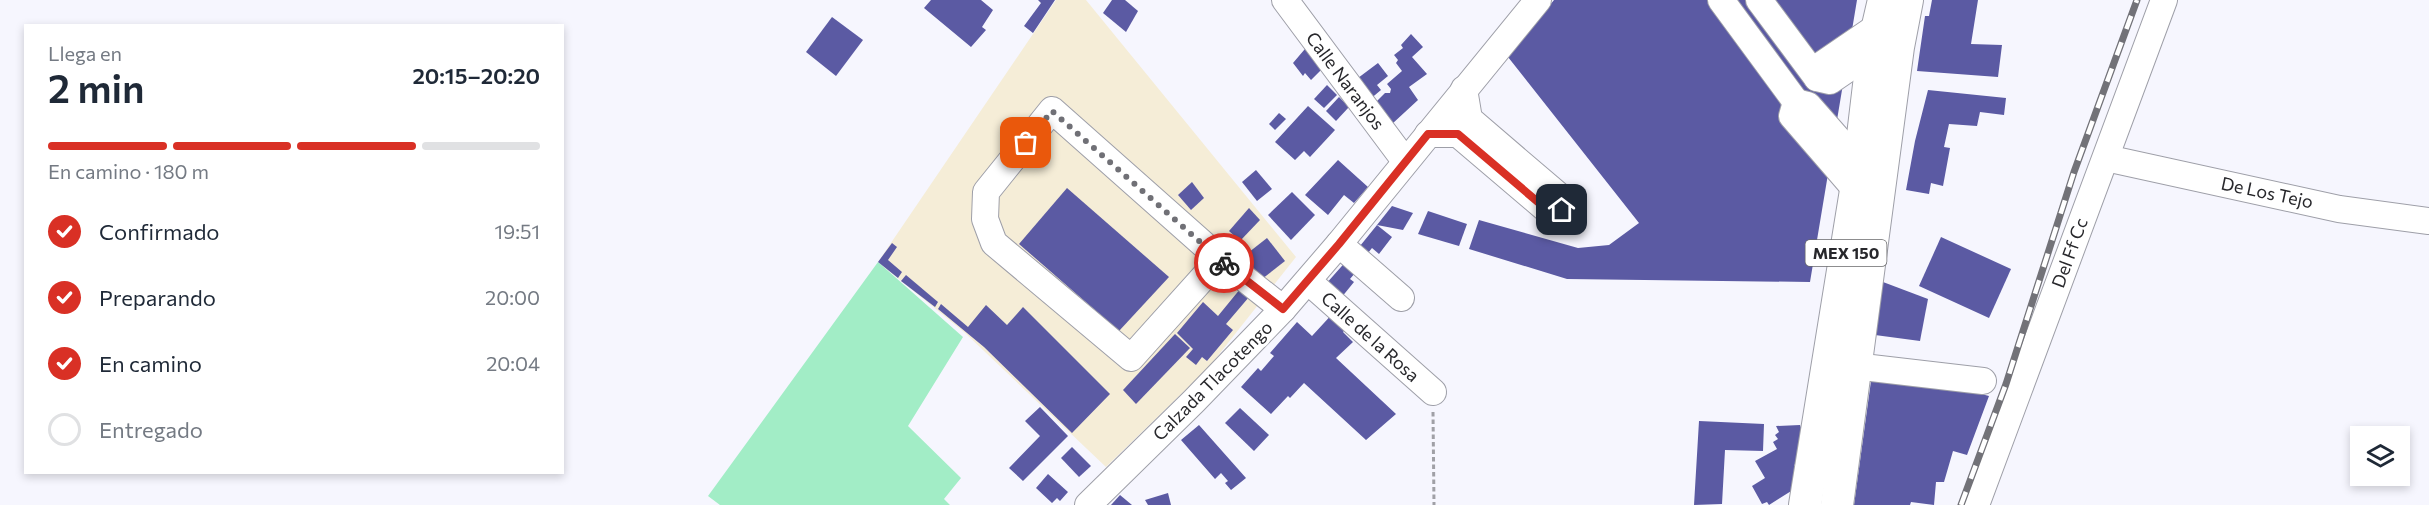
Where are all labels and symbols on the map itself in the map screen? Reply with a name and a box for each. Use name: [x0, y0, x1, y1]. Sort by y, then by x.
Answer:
street label: Calle Naranjos: [1302, 27, 1390, 134]
pin: [1000, 117, 1051, 168]
street label: De Los Tejo: [2219, 172, 2315, 213]
pin: [1536, 184, 1587, 235]
street label: Del Ff Cc: [2046, 215, 2092, 291]
courier: [1194, 233, 1254, 293]
road number: MEX 150: [1806, 240, 1886, 266]
street label: Calle de la Rosa: [1317, 287, 1424, 386]
street label: Calzada Tlacotengo: [1148, 316, 1277, 445]

